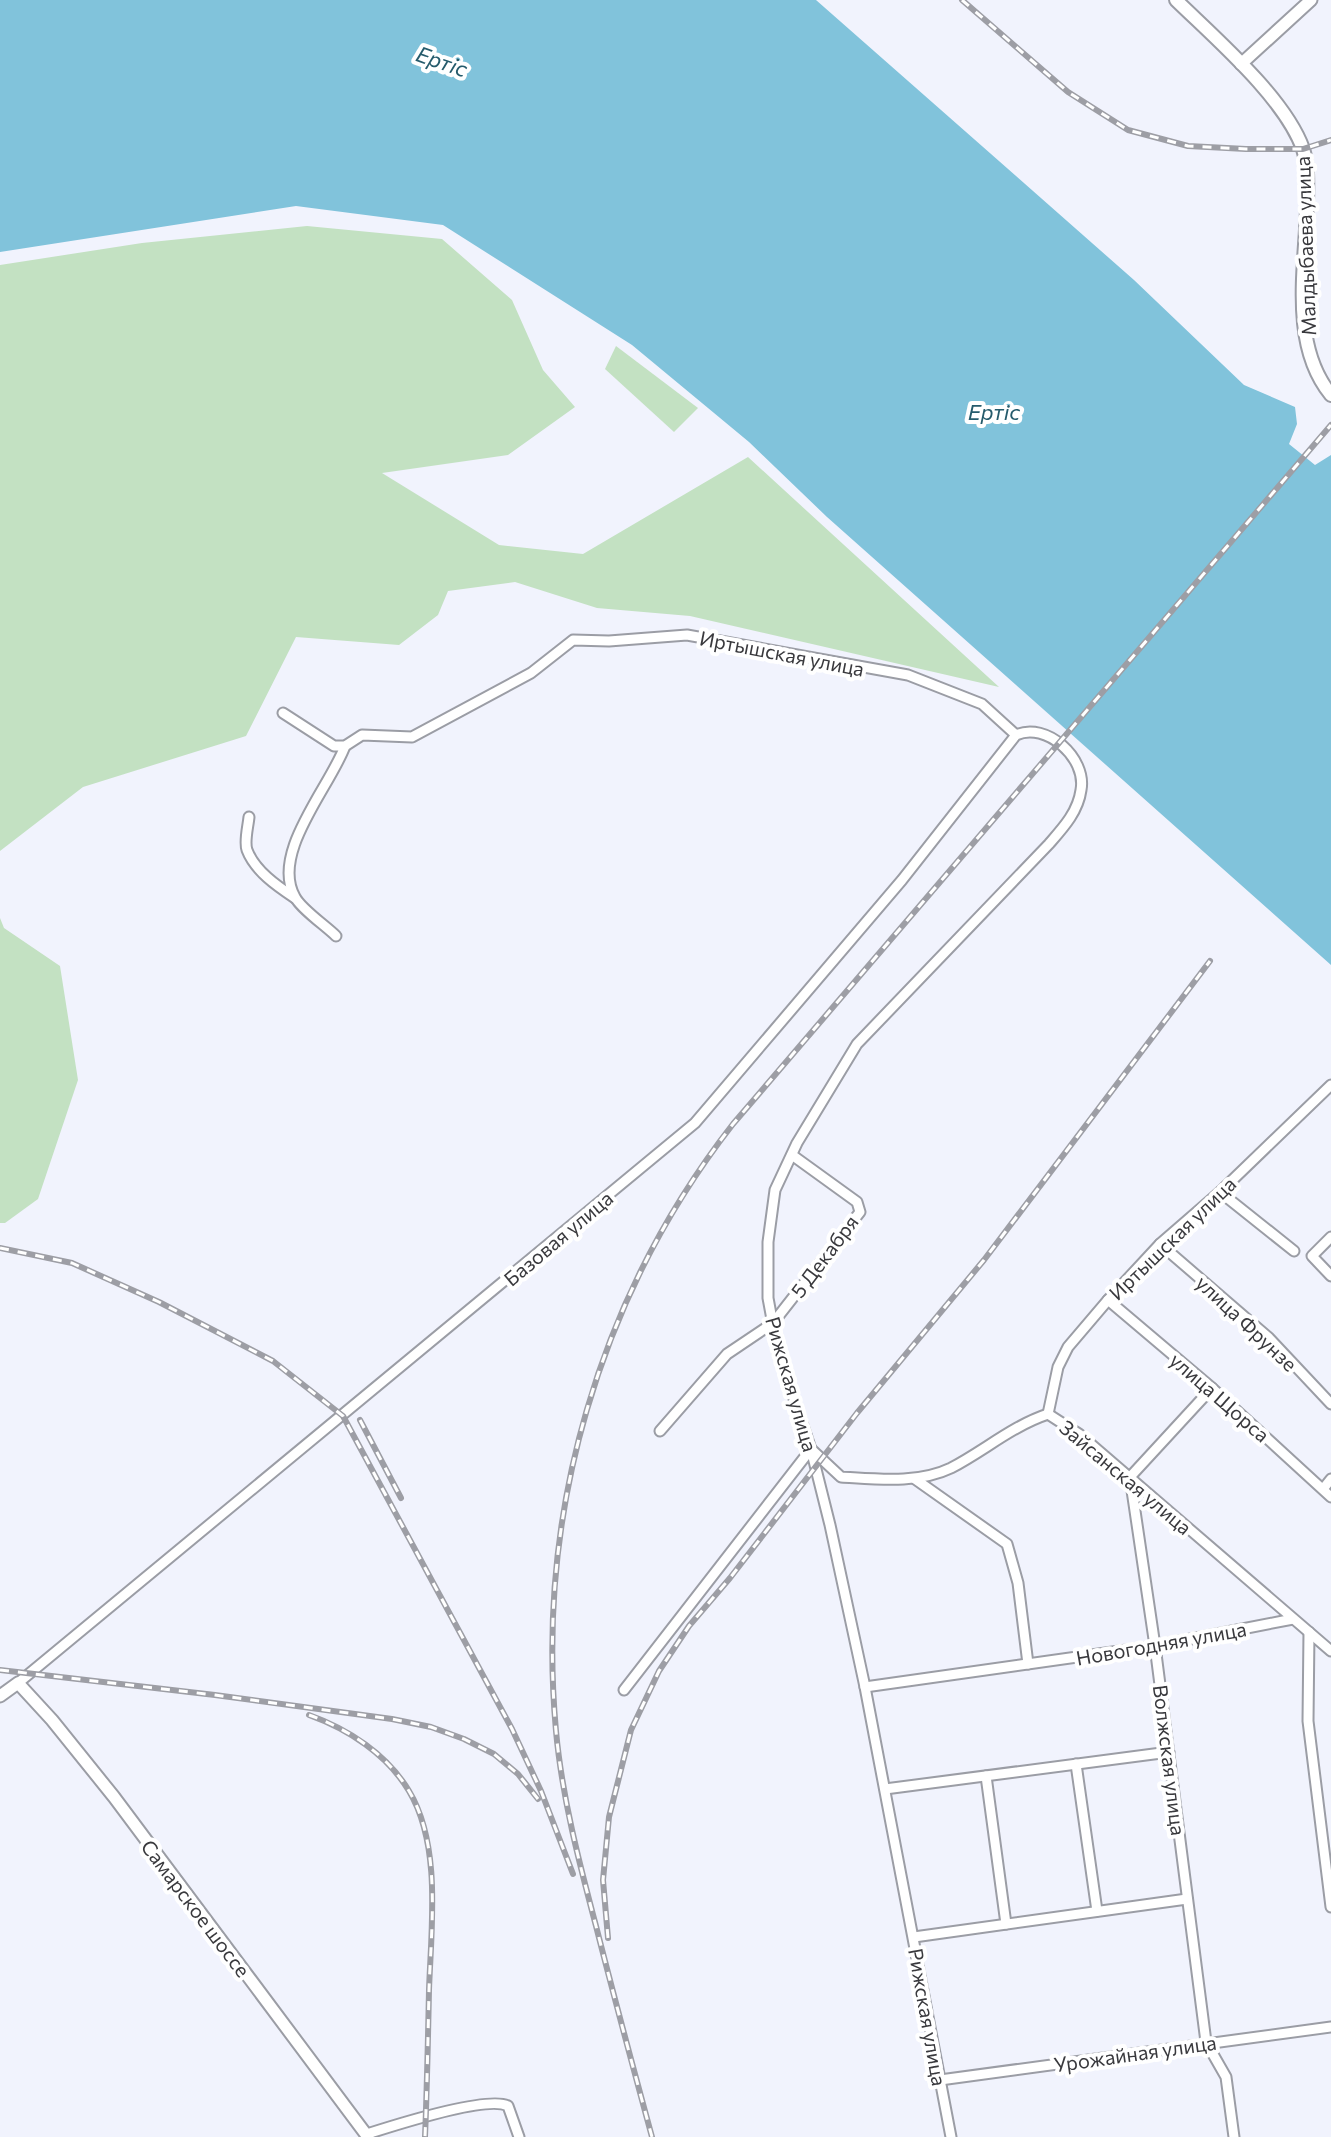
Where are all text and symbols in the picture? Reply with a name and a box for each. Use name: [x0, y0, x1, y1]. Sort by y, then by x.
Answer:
water label: Ертіс: [413, 40, 471, 82]
street label: Малдыбаева улица: [1290, 156, 1320, 336]
water label: Ертіс: [968, 398, 1020, 425]
street label: Иртышская улица: [698, 625, 866, 681]
street label: Иртышская улица: [1104, 1171, 1240, 1305]
street label: Базовая улица: [499, 1186, 617, 1290]
street label: 5 Декабря: [785, 1210, 863, 1302]
street label: улица Фрунзе: [1192, 1270, 1302, 1376]
street label: Рижская улица: [761, 1314, 823, 1454]
street label: улица Щорса: [1165, 1347, 1275, 1447]
street label: Зайсанская улица: [1055, 1415, 1197, 1539]
street label: Новогодняя улица: [1074, 1616, 1248, 1670]
street label: Волжская улица: [1149, 1683, 1191, 1837]
street label: Самарское шоссе: [137, 1835, 255, 1981]
street label: Рижская улица: [904, 1946, 952, 2088]
street label: Урожайная улица: [1052, 2030, 1218, 2076]

